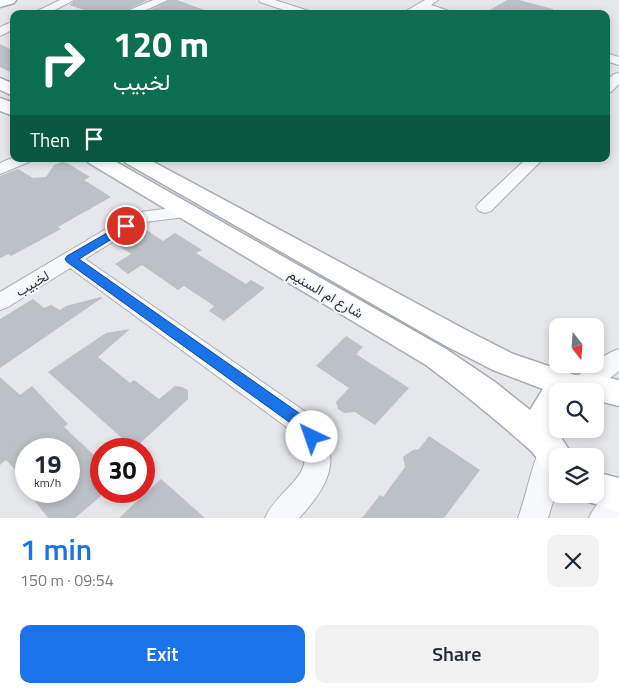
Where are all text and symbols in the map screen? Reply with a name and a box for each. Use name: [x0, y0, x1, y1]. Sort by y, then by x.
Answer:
text: 120 m: [113, 17, 209, 71]
icon: right: [30, 30, 95, 95]
text: لخبيب: [113, 65, 170, 99]
text: Then: [30, 125, 70, 154]
icon: arrive: [80, 125, 108, 153]
pin: [105, 205, 147, 247]
icon: arrive: [112, 212, 140, 240]
street label: شارع ام السنيم: [284, 263, 367, 324]
street label: لخبيب: [11, 265, 53, 301]
north arrow: [549, 318, 604, 372]
map controls: [549, 318, 604, 503]
button: search: [549, 383, 604, 438]
position arrow: [285, 410, 337, 462]
speed limit sign: 30: [90, 438, 155, 503]
text: 19: [33, 445, 62, 483]
button: layers: [549, 448, 604, 503]
text: km/h: [34, 473, 61, 492]
text: 1 min: [20, 526, 92, 572]
button: close: [547, 535, 599, 587]
text: 150 m · 09:54: [20, 568, 114, 592]
button: Exit: [20, 625, 305, 683]
button: Share: [315, 625, 599, 683]

